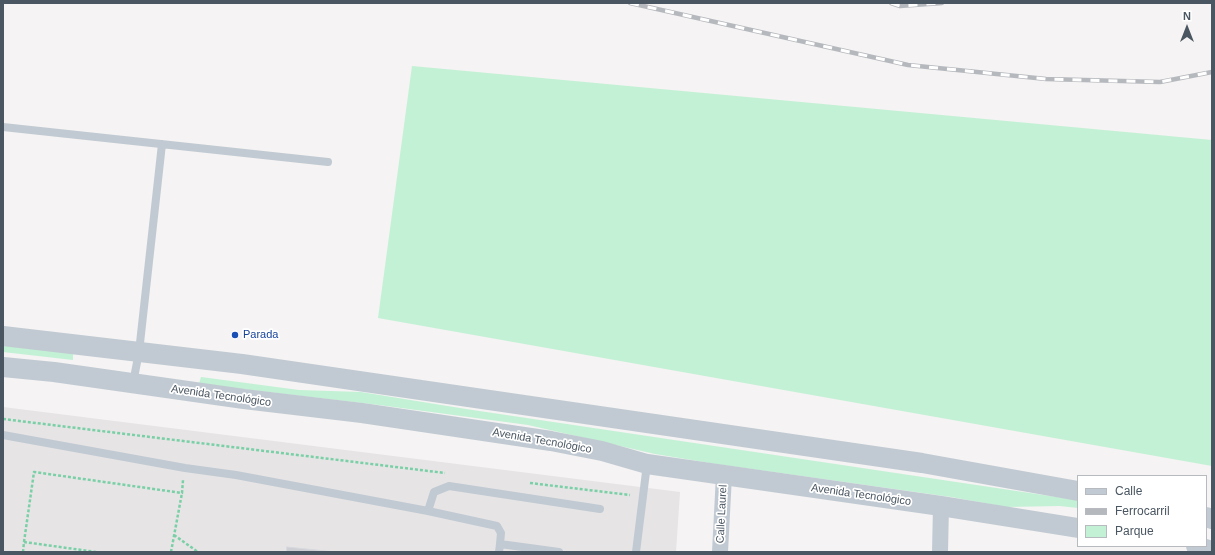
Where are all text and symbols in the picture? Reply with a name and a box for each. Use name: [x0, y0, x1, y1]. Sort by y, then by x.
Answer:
north arrow: [1167, 8, 1207, 48]
text: N: [1183, 10, 1191, 22]
place label: Parada: [243, 328, 278, 342]
marker: Parada: [230, 330, 240, 340]
street label: Avenida Tecnológico: [170, 382, 272, 410]
street label: Avenida Tecnológico: [491, 426, 593, 456]
legend: [1077, 475, 1207, 547]
street label: Avenida Tecnológico: [810, 481, 912, 509]
street label: Calle Laurel: [714, 484, 730, 544]
text: Calle: [1115, 484, 1142, 498]
text: Ferrocarril: [1115, 504, 1170, 518]
text: Parque: [1115, 524, 1154, 538]

